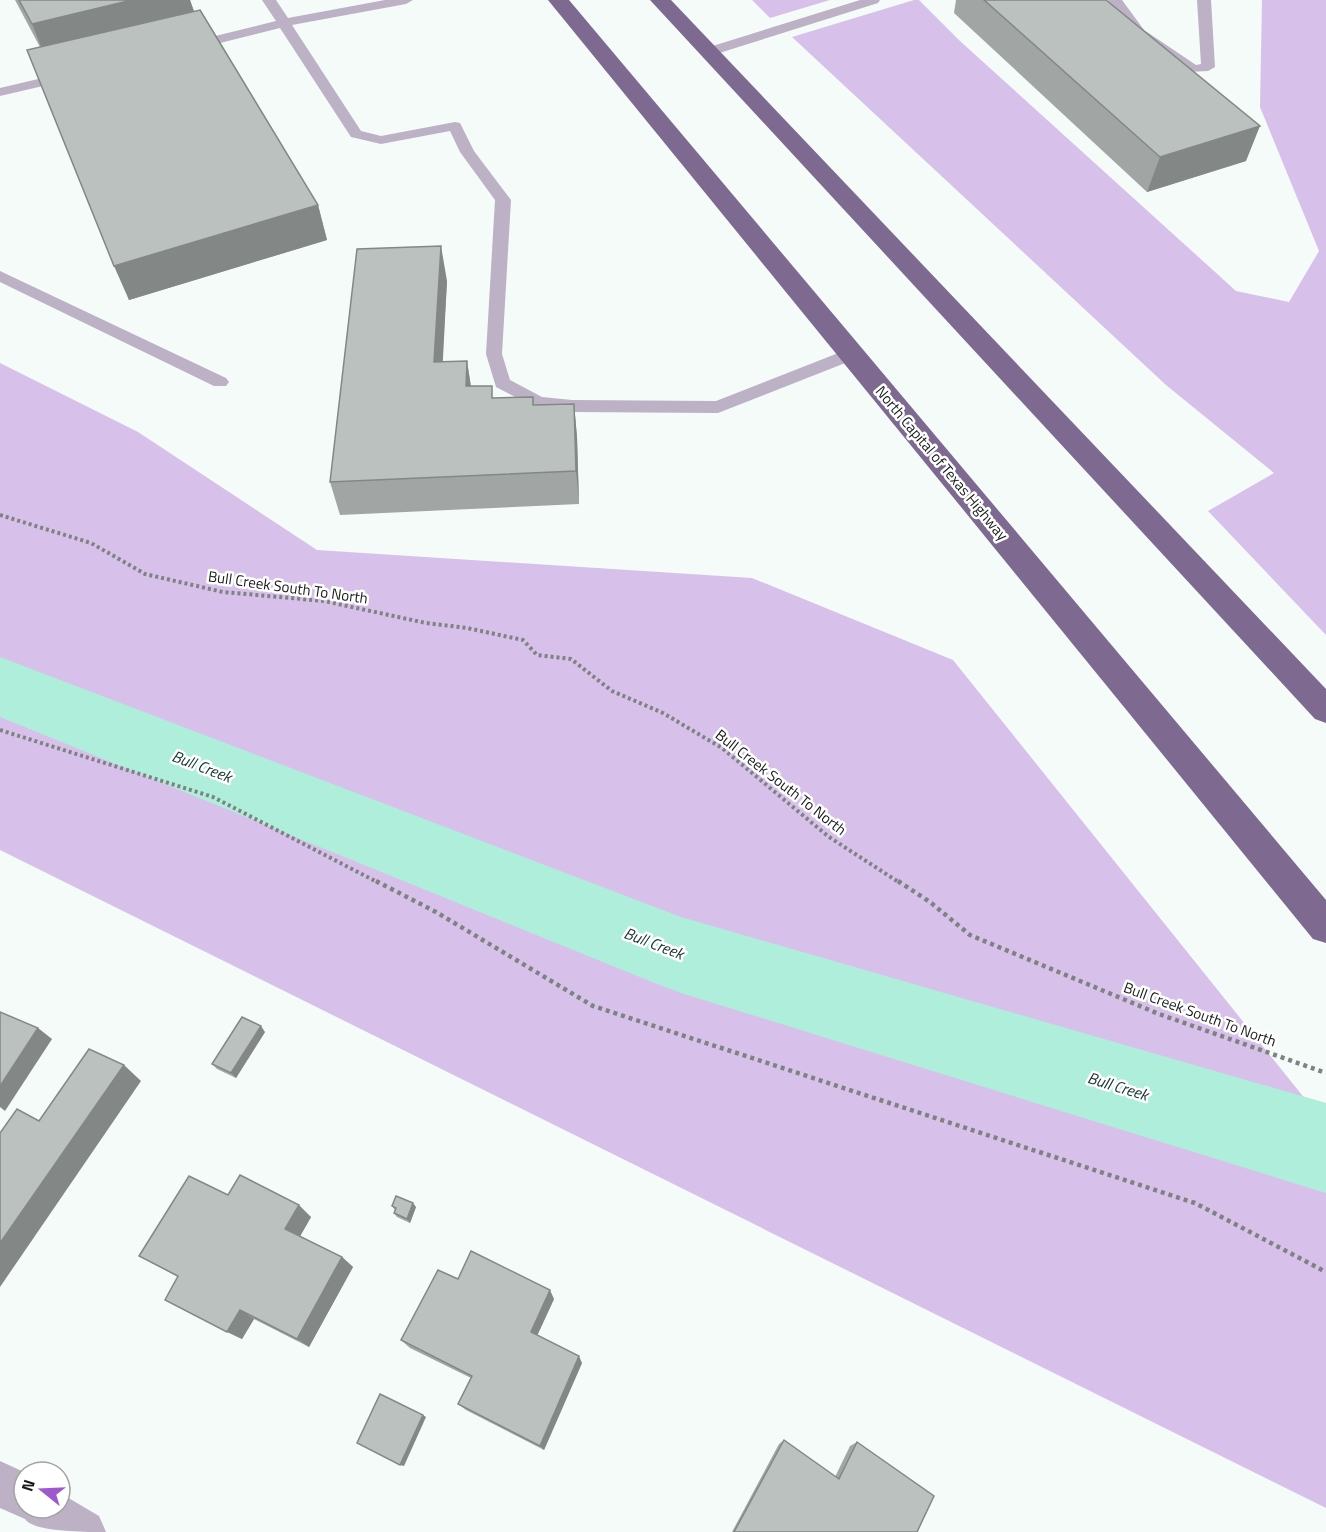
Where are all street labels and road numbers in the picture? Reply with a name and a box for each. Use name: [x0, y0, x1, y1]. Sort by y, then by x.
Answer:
street label: North Capital of Texas Highway: [870, 380, 1014, 546]
street label: Bull Creek South To North: [207, 564, 369, 610]
street label: Bull Creek South To North: [710, 723, 852, 841]
street label: Bull Creek South To North: [1120, 976, 1280, 1052]

